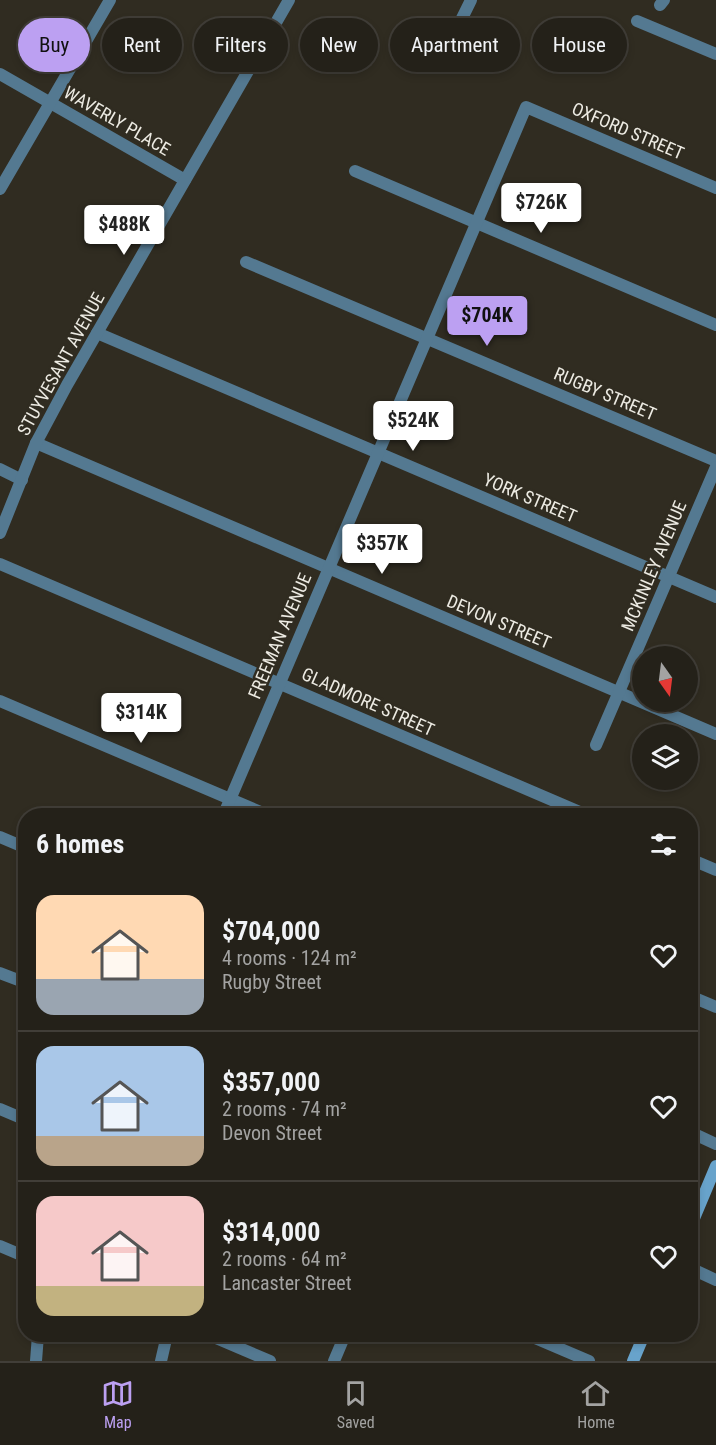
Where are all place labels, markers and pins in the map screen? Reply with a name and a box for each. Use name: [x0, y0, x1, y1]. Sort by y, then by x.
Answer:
pin: $726K: [499, 183, 583, 234]
pin: $488K: [82, 205, 166, 256]
pin: $704K: [445, 296, 529, 347]
pin: $524K: [371, 401, 455, 452]
pin: $357K: [340, 524, 424, 575]
pin: $314K: [99, 693, 183, 744]

